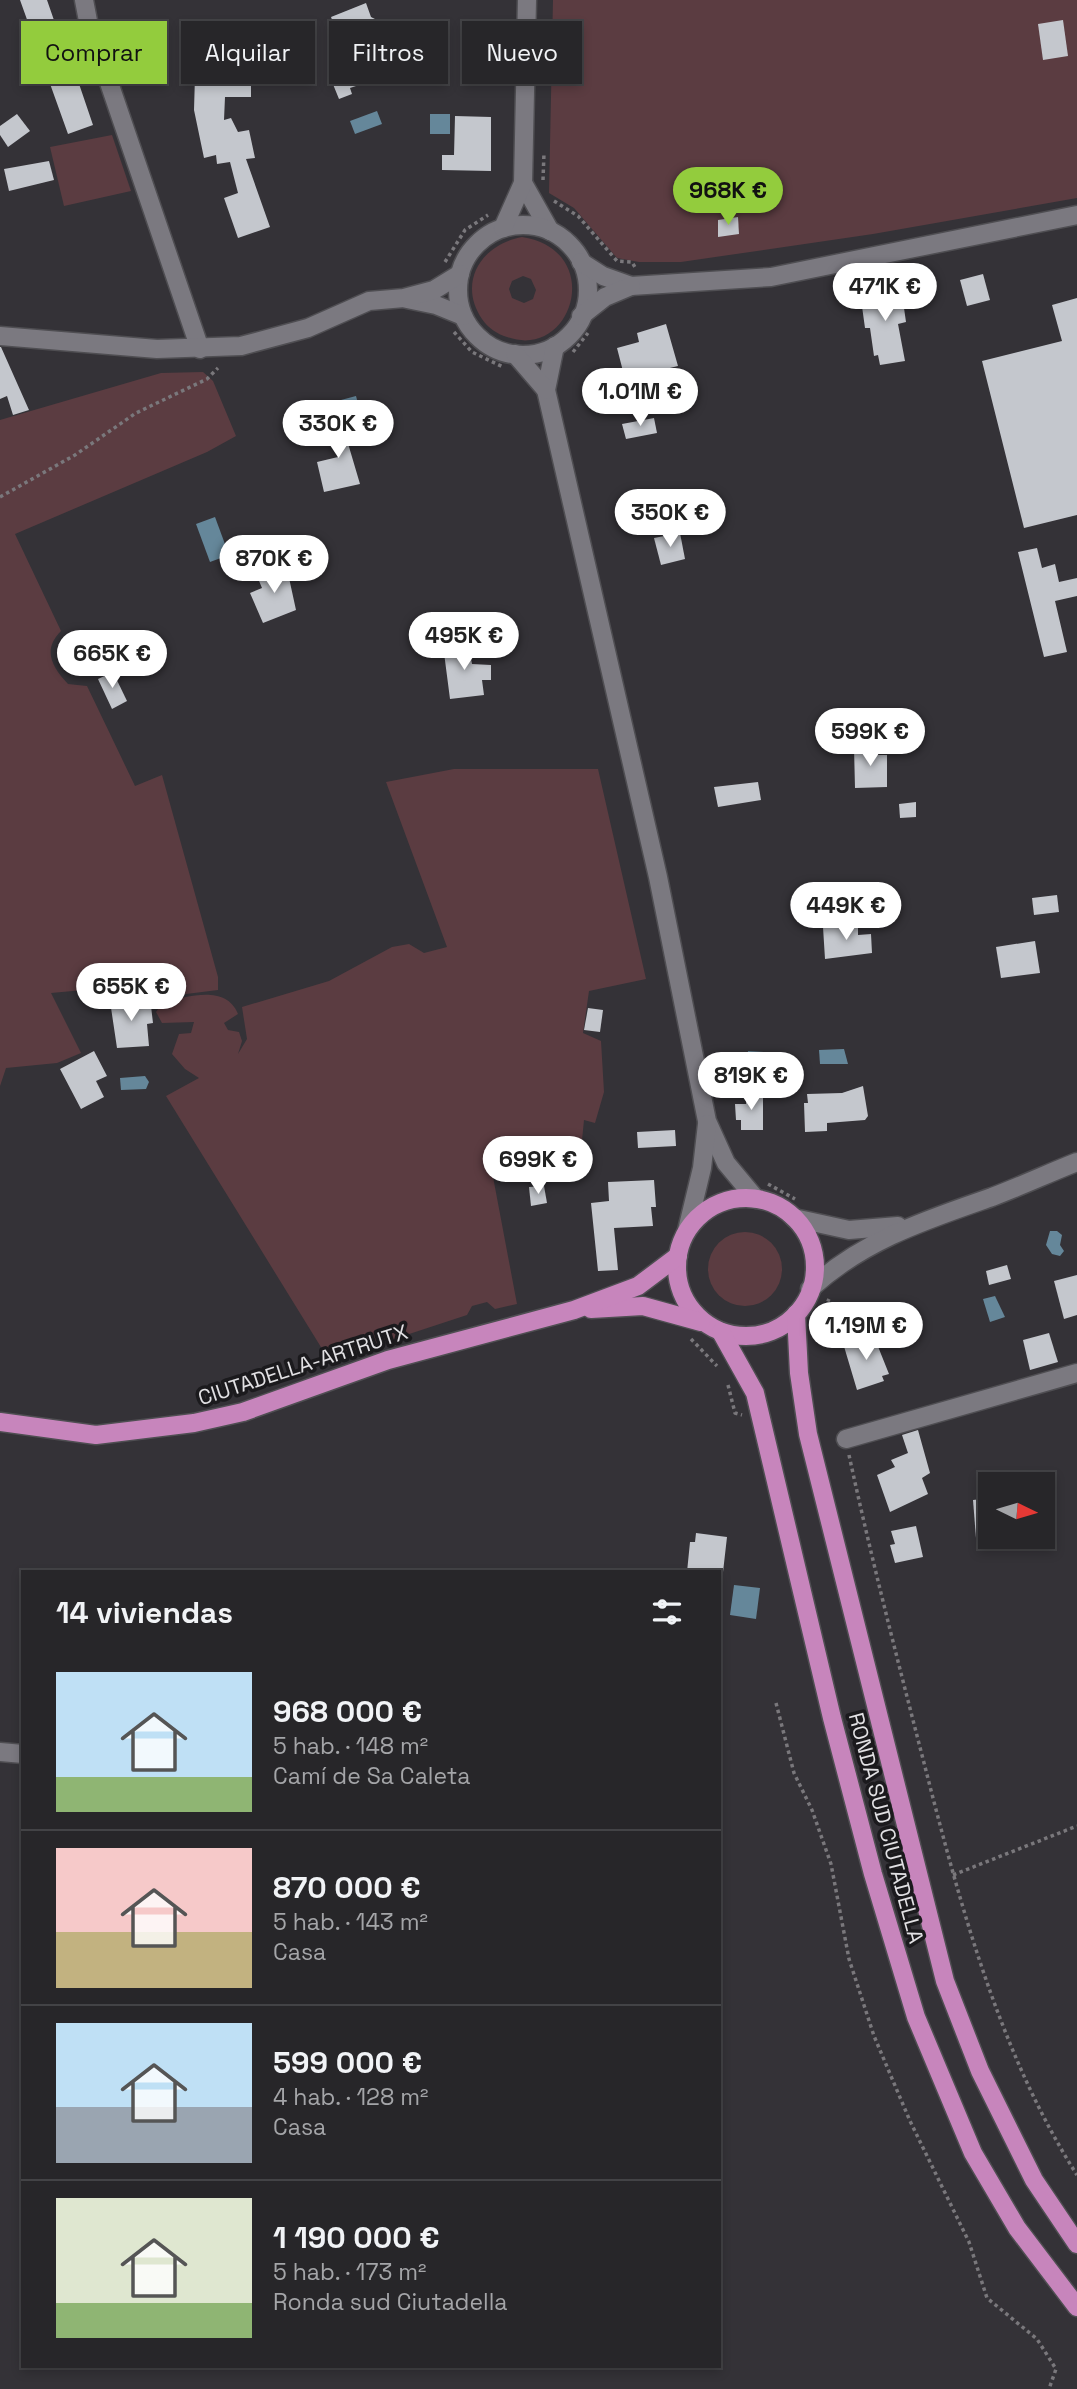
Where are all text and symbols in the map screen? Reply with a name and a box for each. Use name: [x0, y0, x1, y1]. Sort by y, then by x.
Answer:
chip: Comprar: [21, 21, 167, 84]
chip: Alquilar: [181, 21, 315, 84]
chip: Filtros: [329, 21, 448, 84]
chip: Nuevo: [462, 21, 582, 84]
pin: 968K €: [671, 168, 785, 227]
text: 968K €: [689, 175, 767, 205]
pin: 471K €: [828, 264, 942, 323]
text: 471K €: [849, 271, 921, 301]
pin: 1.01M €: [575, 368, 705, 428]
text: 1.01M €: [598, 376, 682, 406]
pin: 330K €: [281, 400, 395, 460]
text: 330K €: [299, 408, 377, 438]
pin: 350K €: [613, 490, 727, 549]
text: 350K €: [631, 497, 709, 527]
pin: 870K €: [217, 536, 331, 595]
text: 870K €: [236, 543, 312, 573]
pin: 495K €: [407, 612, 521, 672]
text: 495K €: [425, 620, 503, 650]
pin: 665K €: [55, 630, 169, 690]
text: 665K €: [73, 638, 151, 668]
pin: 599K €: [813, 708, 927, 768]
text: 599K €: [831, 716, 909, 746]
pin: 449K €: [789, 883, 903, 942]
text: 449K €: [806, 890, 886, 920]
pin: 655K €: [74, 964, 188, 1023]
text: 655K €: [92, 971, 170, 1001]
pin: 819K €: [694, 1052, 808, 1112]
text: 819K €: [714, 1060, 788, 1090]
pin: 699K €: [481, 1136, 595, 1196]
text: 699K €: [499, 1144, 577, 1174]
pin: 1.19M €: [801, 1302, 931, 1362]
text: 1.19M €: [825, 1310, 907, 1340]
street label: CIUTADELLA-ARTRUTX: [194, 1318, 411, 1411]
north arrow: [978, 1472, 1055, 1549]
map controls: [978, 1472, 1055, 1549]
text: 14 viviendas: [56, 1593, 233, 1632]
icon: filters: [648, 1593, 686, 1631]
text: 968 000 €: [273, 1692, 422, 1731]
icon: home: [112, 1700, 196, 1784]
street label: RONDA SUD CIUTADELLA: [843, 1709, 930, 1946]
text: 5 hab. · 148 m²: [273, 1731, 428, 1761]
text: Camí de Sa Caleta: [273, 1761, 470, 1791]
text: 870 000 €: [273, 1868, 421, 1907]
icon: home: [112, 1876, 196, 1960]
text: 5 hab. · 143 m²: [273, 1907, 428, 1937]
text: Casa: [273, 1937, 326, 1967]
text: 599 000 €: [273, 2043, 422, 2082]
icon: home: [112, 2051, 196, 2135]
text: 4 hab. · 128 m²: [273, 2082, 428, 2112]
text: Casa: [273, 2112, 326, 2142]
text: 1 190 000 €: [273, 2218, 440, 2257]
icon: home: [112, 2226, 196, 2310]
text: 5 hab. · 173 m²: [273, 2257, 426, 2287]
text: Ronda sud Ciutadella: [273, 2287, 508, 2317]

